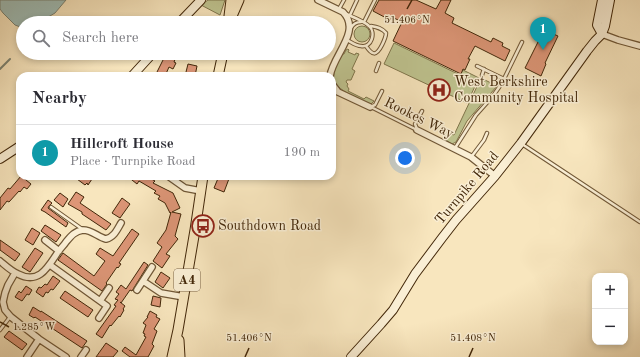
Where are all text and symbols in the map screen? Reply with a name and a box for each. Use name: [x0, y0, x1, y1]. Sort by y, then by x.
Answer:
text: 51.406°N: [384, 15, 430, 25]
search box: [16, 16, 336, 60]
pin: 1: [530, 17, 556, 50]
icon: search: [30, 27, 52, 49]
text: Search here: [62, 31, 139, 46]
place label: West Berkshire Community Hospital: [454, 75, 579, 105]
hospital icon: West Berkshire Community Hospital: [426, 77, 452, 103]
text: Nearby: [32, 90, 87, 107]
street label: Rookes Way: [382, 95, 457, 141]
text: Hillcroft House: [70, 137, 174, 152]
text: 1: [41, 146, 49, 159]
text: 190 m: [283, 146, 320, 159]
your location: [395, 148, 415, 168]
street label: Turnpike Road: [433, 149, 501, 227]
text: Place · Turnpike Road: [70, 155, 196, 168]
bus stop icon: Southdown Road: [190, 213, 216, 239]
place label: Southdown Road: [218, 219, 321, 233]
road number: A4: [174, 269, 200, 291]
map controls: [592, 273, 628, 345]
button: +: [592, 273, 628, 309]
button: −: [592, 309, 628, 345]
text: 1.285°W: [13, 322, 56, 332]
text: 51.406°N: [226, 333, 272, 343]
text: 51.408°N: [450, 333, 496, 343]

